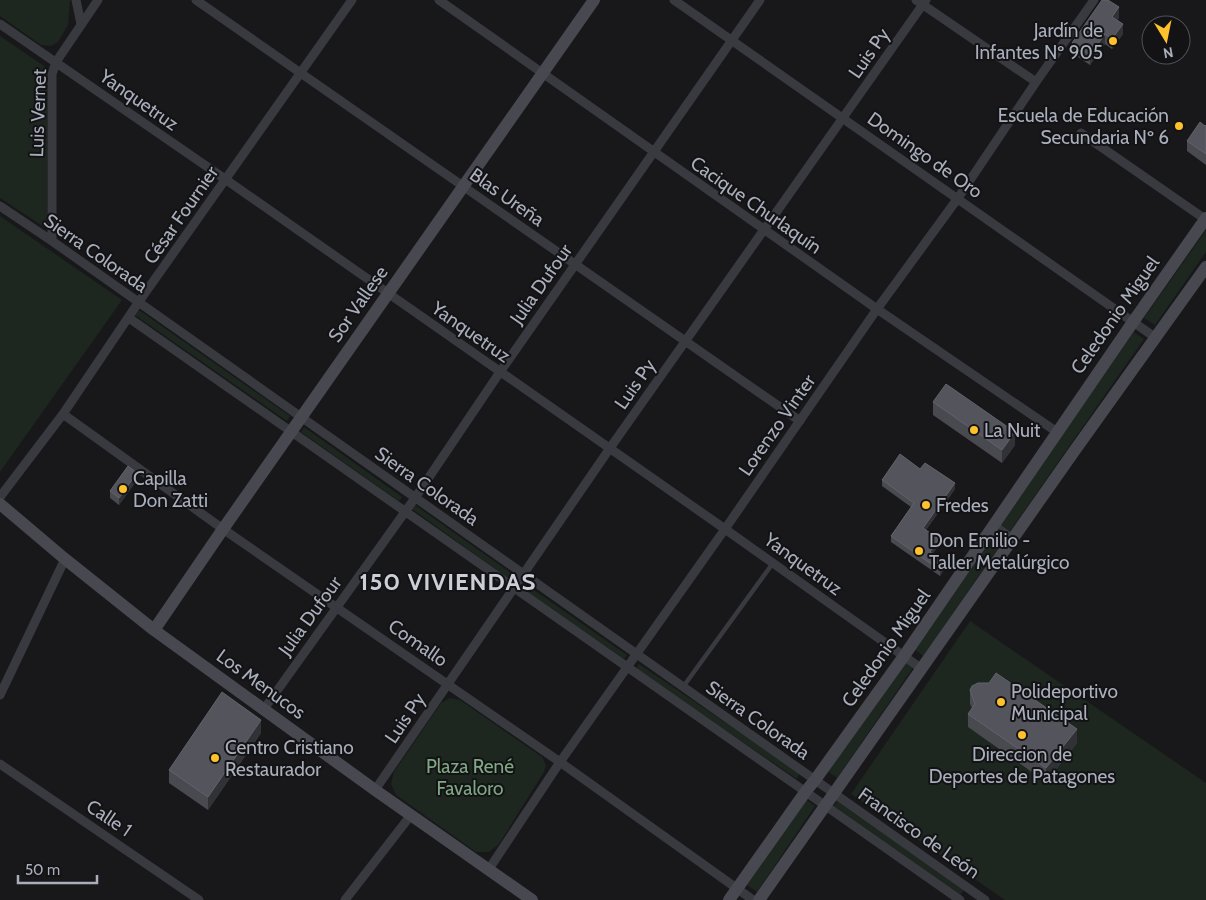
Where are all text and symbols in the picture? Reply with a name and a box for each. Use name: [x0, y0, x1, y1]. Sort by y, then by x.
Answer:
north arrow: [1141, 15, 1191, 65]
place label: Jardín de Infantes Nº 905: [975, 19, 1103, 64]
street label: Luis Py: [844, 23, 895, 83]
marker: Jardín de Infantes Nº 905: [1107, 35, 1119, 47]
text: N: [1162, 43, 1175, 63]
street label: Yanquetruz: [94, 64, 183, 135]
street label: Luis Vernet: [25, 68, 51, 158]
place label: Escuela de Educación Secundaria Nº 6: [998, 104, 1169, 149]
street label: Domingo de Oro: [863, 107, 987, 203]
marker: Escuela de Educación Secundaria Nº 6: [1173, 120, 1185, 132]
street label: Cacique Churlaquín: [686, 151, 826, 259]
street label: César Fournier: [139, 162, 223, 268]
street label: Blas Ureña: [465, 163, 549, 231]
street label: Sierra Colorada: [40, 209, 152, 297]
street label: Julia Dufour: [504, 239, 577, 329]
street label: Celedonio Miguel: [1066, 251, 1164, 378]
street label: Sor Vallese: [323, 261, 393, 347]
street label: Yanquetruz: [426, 296, 515, 367]
street label: Luis Py: [610, 354, 661, 414]
street label: Lorenzo Vinter: [734, 370, 820, 480]
place label: La Nuit: [984, 419, 1041, 442]
marker: La Nuit: [968, 424, 980, 436]
street label: Sierra Colorada: [371, 442, 483, 530]
place label: Capilla Don Zatti: [133, 467, 208, 512]
marker: Capilla Don Zatti: [117, 483, 129, 495]
place label: Fredes: [936, 494, 989, 517]
marker: Fredes: [920, 499, 932, 511]
street label: Yanquetruz: [759, 527, 847, 600]
place label: Don Emilio - Taller Metalúrgico: [929, 529, 1070, 574]
marker: Don Emilio - Taller Metalúrgico: [913, 545, 925, 557]
district label: 150 VIVIENDAS: [360, 567, 536, 596]
street label: Julia Dufour: [273, 572, 347, 661]
street label: Celedonio Miguel: [837, 584, 935, 711]
street label: Comallo: [384, 614, 452, 672]
street label: Los Menucos: [212, 644, 310, 724]
street label: Sierra Colorada: [702, 676, 814, 764]
place label: Polideportivo Municipal: [1011, 680, 1118, 725]
street label: Luis Py: [380, 688, 430, 748]
marker: Polideportivo Municipal: [995, 696, 1007, 708]
marker: Direccion de Deportes de Patagones: [1016, 729, 1028, 741]
place label: Centro Cristiano Restaurador: [225, 736, 354, 781]
place label: Direccion de Deportes de Patagones: [929, 743, 1115, 788]
marker: Centro Cristiano Restaurador: [209, 752, 221, 764]
park label: Plaza René Favaloro: [426, 755, 514, 800]
street label: Francisco de León: [854, 783, 984, 883]
street label: Calle 1: [82, 795, 136, 841]
scale bar: [18, 852, 96, 884]
text: 50 m: [25, 861, 60, 879]

